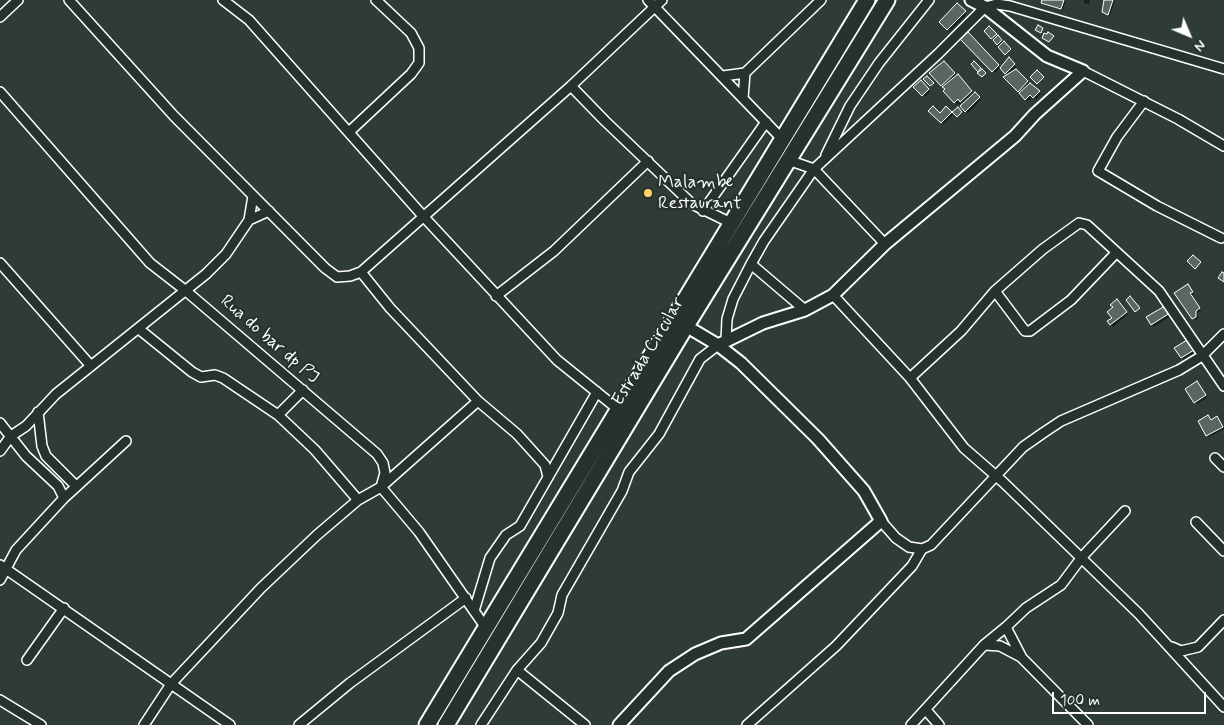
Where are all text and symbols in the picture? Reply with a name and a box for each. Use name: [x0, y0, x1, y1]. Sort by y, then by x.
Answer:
north arrow: [1164, 10, 1214, 60]
text: N: [1190, 36, 1209, 55]
place label: Malambe Restaurant: [658, 172, 742, 214]
marker: Malambe Restaurant: [642, 187, 654, 199]
street label: Rua do bar dp PJ: [215, 291, 323, 389]
street label: Estrada Circular: [608, 294, 690, 410]
scale bar: [1054, 682, 1208, 714]
text: 100 m: [1060, 691, 1100, 711]

